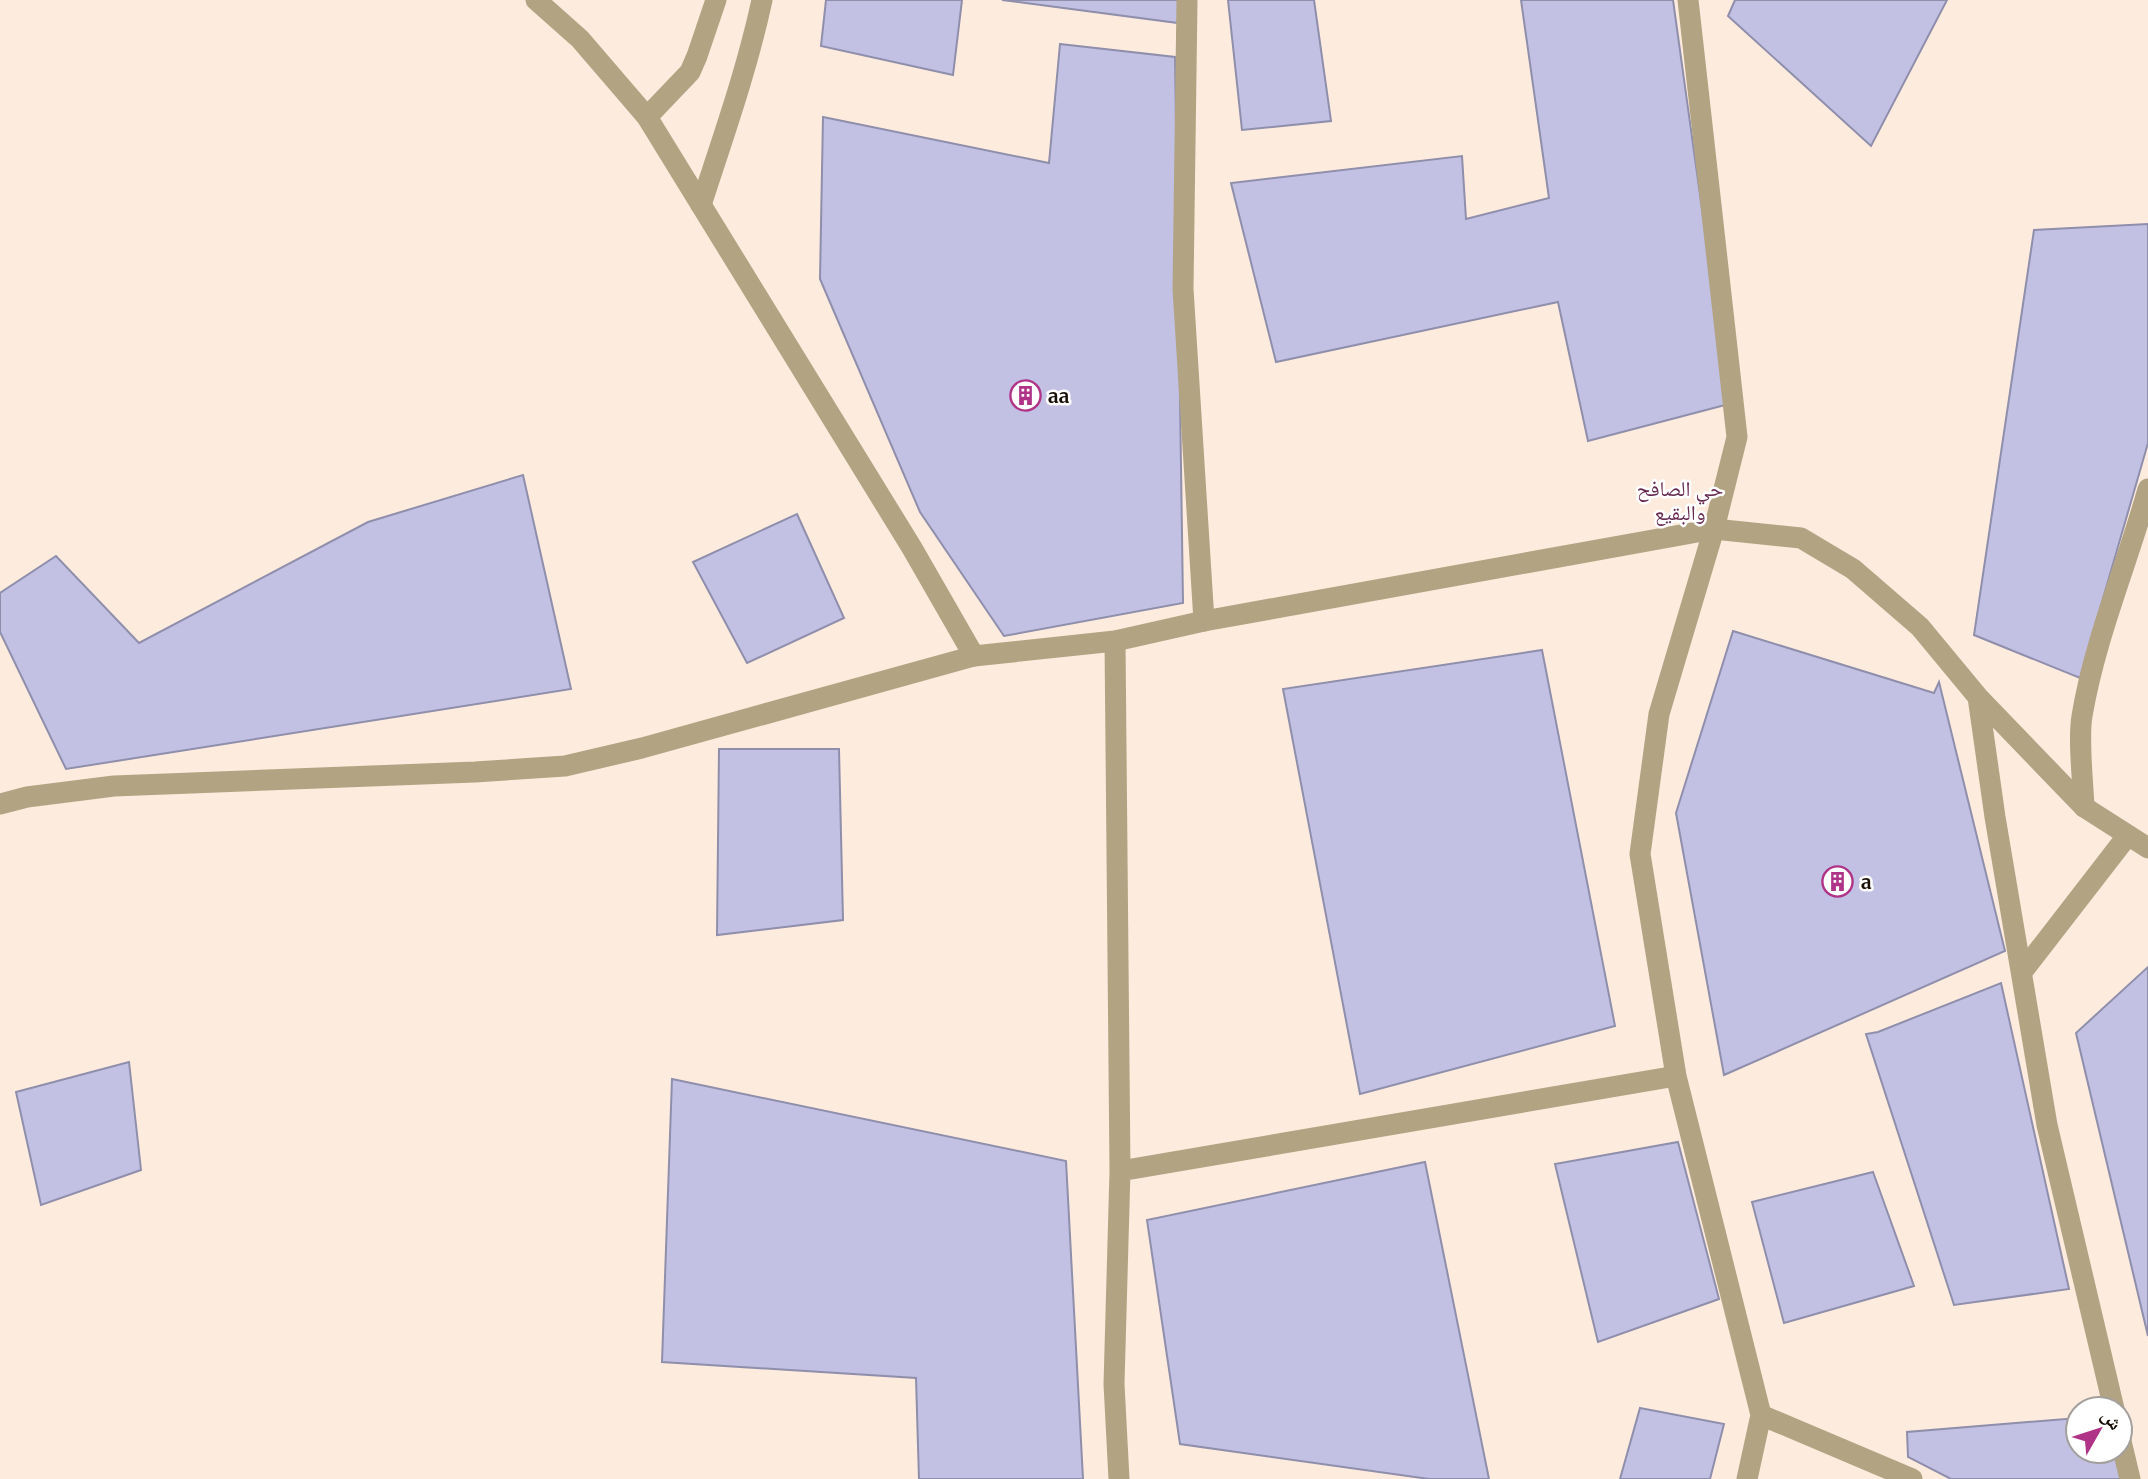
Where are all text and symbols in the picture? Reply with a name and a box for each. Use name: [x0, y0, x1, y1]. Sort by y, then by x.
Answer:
building icon: aa: [1008, 379, 1042, 413]
place label: aa: [1048, 384, 1070, 408]
district label: حي الصافح والبقيع: [1637, 475, 1723, 526]
building icon: a: [1821, 865, 1855, 899]
place label: a: [1861, 870, 1872, 894]
north arrow: [2064, 1395, 2134, 1465]
text: ش: [2097, 1404, 2128, 1435]

